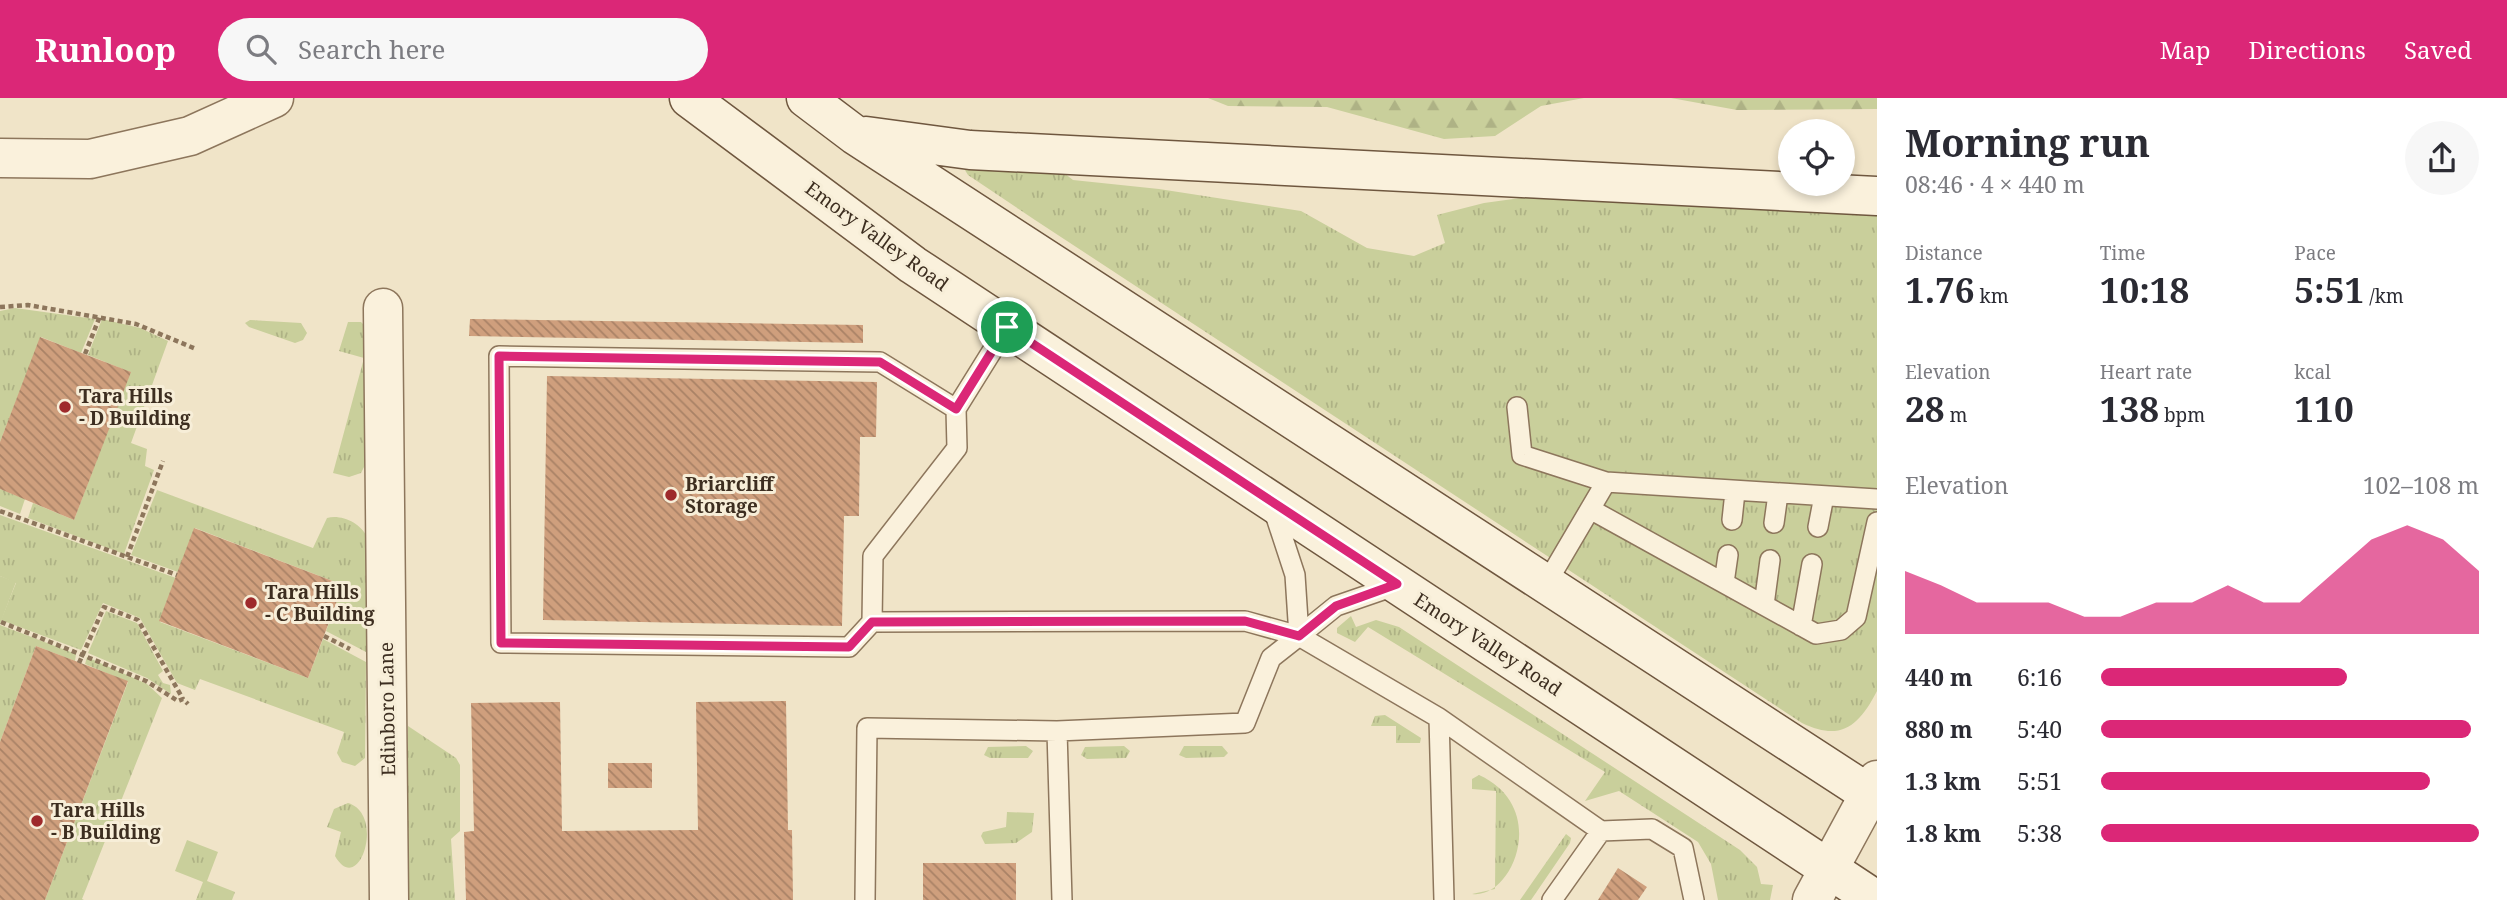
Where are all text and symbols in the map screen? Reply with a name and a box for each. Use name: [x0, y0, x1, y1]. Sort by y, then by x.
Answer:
search box: [218, 18, 708, 81]
text: Runloop: [35, 27, 176, 72]
icon: search: [242, 30, 280, 68]
text: Search here: [298, 31, 446, 67]
text: Map: [2160, 33, 2211, 66]
text: Directions: [2249, 33, 2366, 66]
text: Saved: [2404, 33, 2472, 66]
text: Morning run: [1905, 116, 2150, 168]
map controls: [1778, 119, 1855, 196]
button: locate: [1778, 119, 1855, 196]
button: share: [2405, 121, 2479, 195]
text: 08:46 · 4 × 440 m: [1905, 168, 2085, 200]
street label: Emory Valley Road: [800, 175, 954, 297]
text: Distance: [1905, 240, 1983, 266]
text: Time: [2100, 240, 2146, 266]
text: Pace: [2294, 240, 2336, 266]
text: 1.76: [1905, 266, 1975, 313]
text: 10:18: [2100, 266, 2189, 313]
text: 5:51: [2294, 266, 2364, 313]
text: km: [1975, 283, 2009, 309]
text: /km: [2364, 283, 2404, 309]
pin: [977, 297, 1037, 357]
icon: arrive: [988, 308, 1026, 346]
text: Elevation: [1905, 359, 1991, 385]
text: Heart rate: [2100, 359, 2192, 385]
text: kcal: [2294, 359, 2331, 385]
place label: Tara Hills - D Building: [79, 383, 191, 431]
text: 28: [1905, 385, 1945, 432]
text: 138: [2100, 385, 2159, 432]
text: 110: [2294, 385, 2354, 432]
marker: Tara Hills - D Building: [57, 399, 73, 415]
text: m: [1945, 402, 1967, 428]
text: bpm: [2159, 402, 2205, 428]
text: Elevation: [1905, 469, 2009, 501]
text: 102–108 m: [2363, 469, 2479, 501]
place label: Briarcliff Storage: [685, 471, 775, 519]
marker: Briarcliff Storage: [663, 487, 679, 503]
place label: Tara Hills - C Building: [265, 579, 375, 627]
street label: Emory Valley Road: [1409, 586, 1567, 702]
marker: Tara Hills - C Building: [243, 595, 259, 611]
street label: Edinboro Lane: [373, 642, 401, 776]
text: 440 m: [1905, 661, 1973, 693]
text: 6:16: [2017, 661, 2062, 693]
text: 880 m: [1905, 713, 1973, 745]
text: 5:40: [2017, 713, 2062, 745]
text: 1.3 km: [1905, 765, 1981, 797]
text: 5:51: [2017, 765, 2062, 797]
place label: Tara Hills - B Building: [51, 797, 161, 845]
marker: Tara Hills - B Building: [29, 813, 45, 829]
text: 1.8 km: [1905, 817, 1981, 849]
text: 5:38: [2017, 817, 2062, 849]

